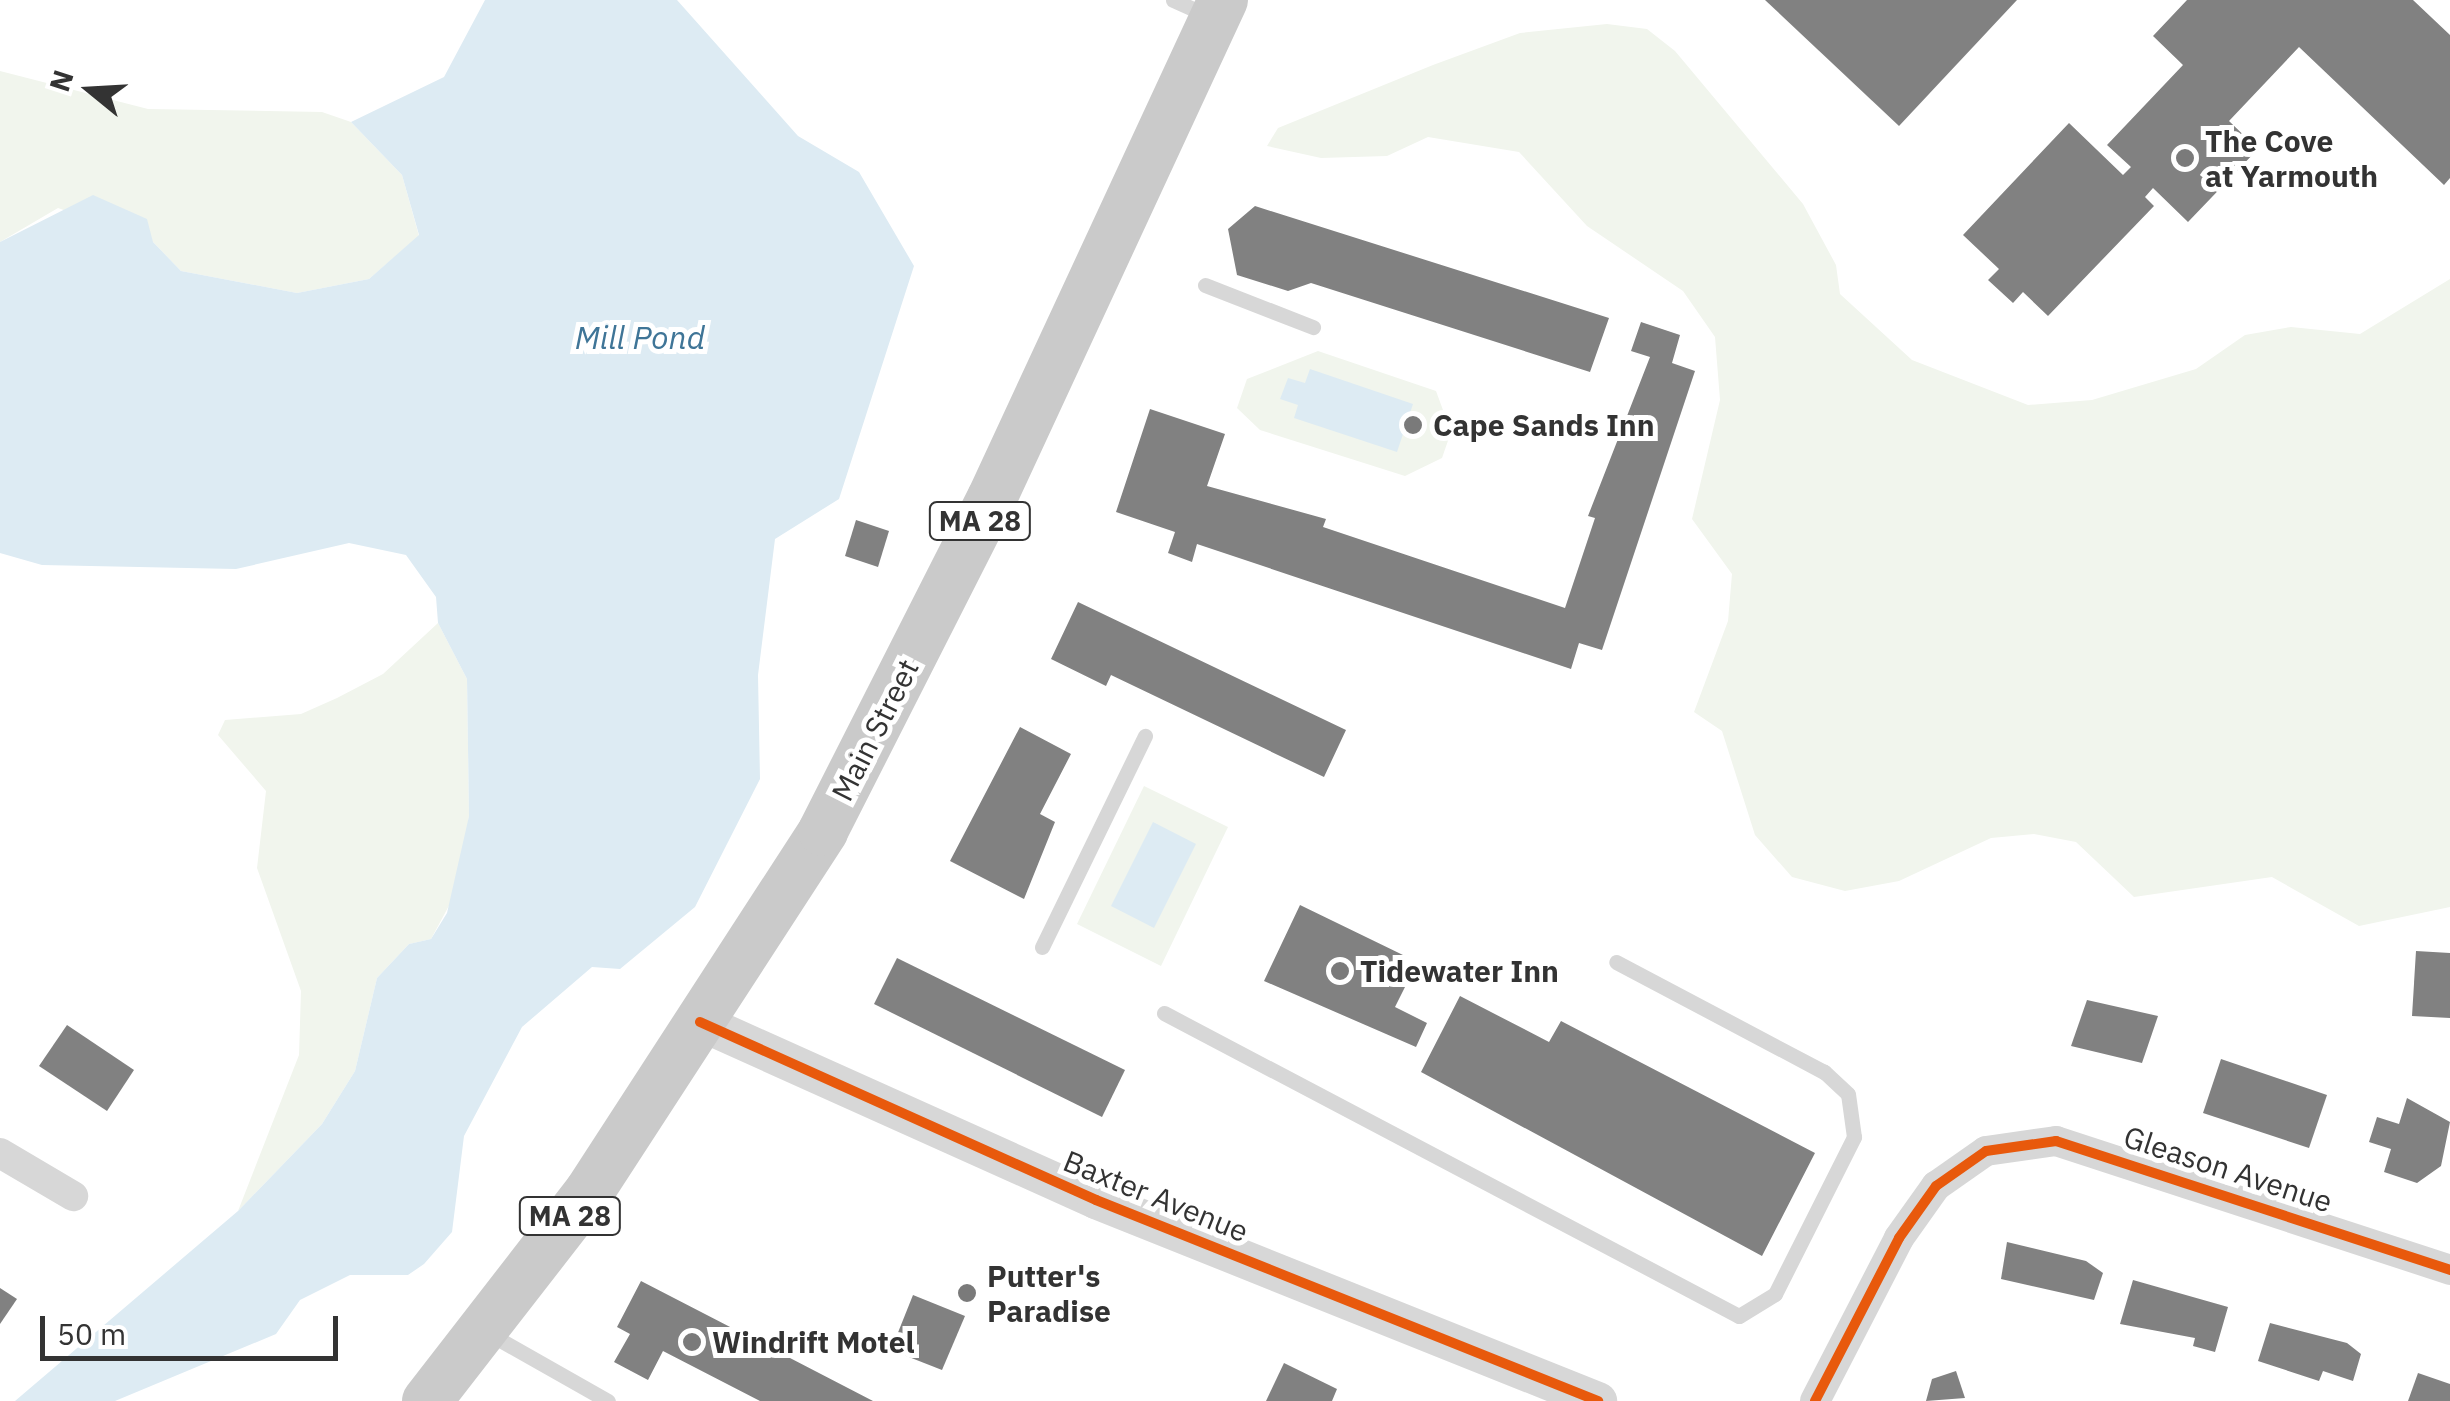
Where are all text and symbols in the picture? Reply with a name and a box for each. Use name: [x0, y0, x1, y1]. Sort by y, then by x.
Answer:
north arrow: [40, 40, 140, 140]
text: N: [40, 65, 82, 96]
place label: The Cove at Yarmouth: [2205, 123, 2378, 194]
marker: The Cove at Yarmouth: [2174, 147, 2196, 169]
water label: Mill Pond: [575, 318, 705, 356]
place label: Cape Sands Inn: [1433, 407, 1655, 443]
marker: Cape Sands Inn: [1402, 414, 1424, 436]
road number: MA 28: [928, 498, 1032, 544]
street label: Main Street: [824, 653, 926, 807]
place label: Tidewater Inn: [1360, 953, 1559, 989]
marker: Tidewater Inn: [1329, 960, 1351, 982]
street label: Gleason Avenue: [2119, 1118, 2337, 1220]
street label: Baxter Avenue: [1058, 1143, 1254, 1249]
road number: MA 28: [518, 1193, 622, 1239]
place label: Putter's Paradise: [987, 1258, 1111, 1328]
marker: Putter's Paradise: [956, 1282, 978, 1304]
scale bar: [45, 1296, 342, 1358]
text: 50 m: [57, 1314, 126, 1353]
place label: Windrift Motel: [712, 1324, 915, 1360]
marker: Windrift Motel: [681, 1331, 703, 1353]

